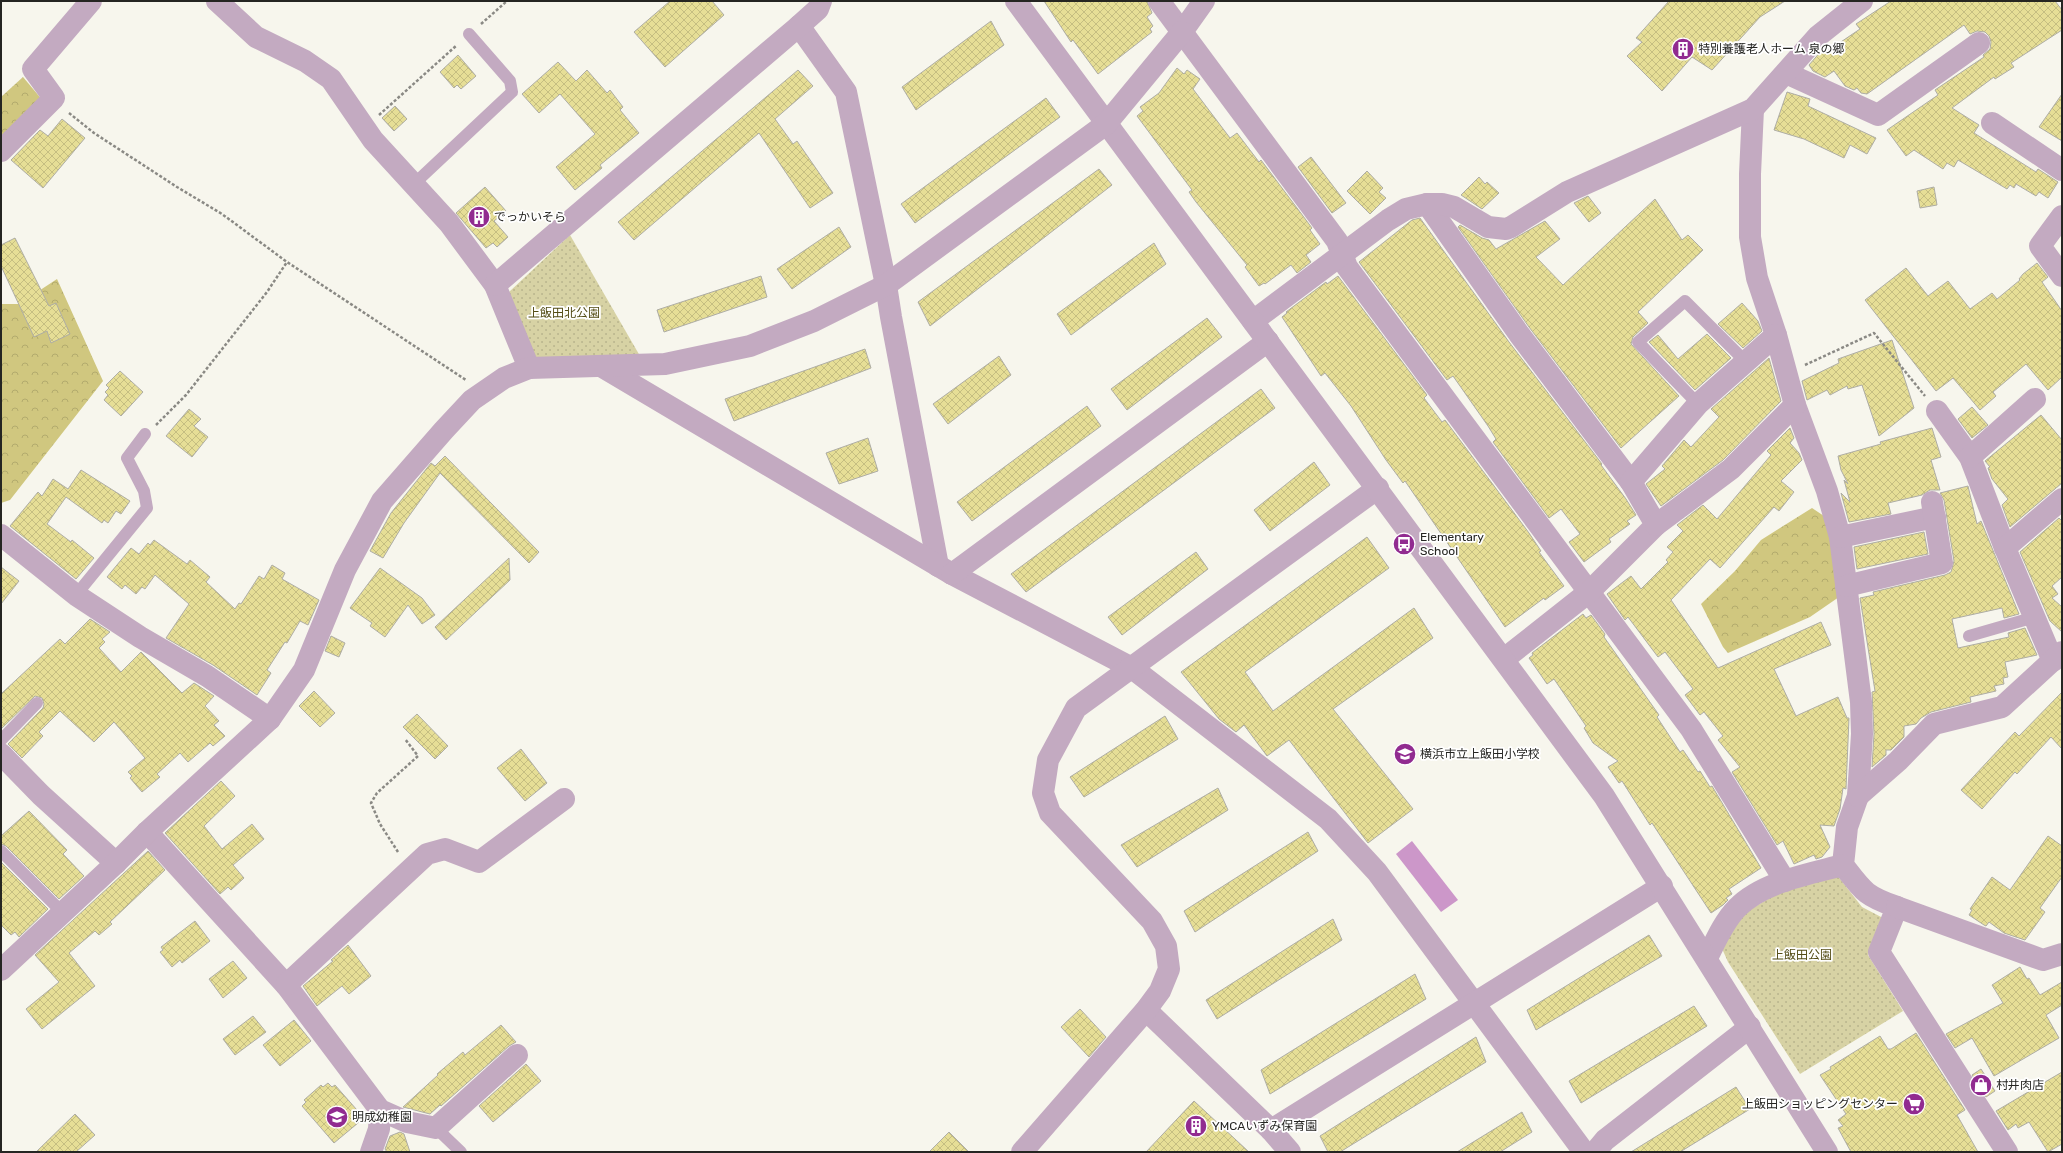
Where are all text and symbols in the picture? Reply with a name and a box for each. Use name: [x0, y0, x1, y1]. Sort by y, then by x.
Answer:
building icon: 特別養護老人ホーム 泉の郷: [1670, 36, 1696, 62]
place label: 特別養護老人ホーム 泉の郷: [1698, 42, 1845, 56]
building icon: でっかいそら: [466, 204, 492, 230]
place label: でっかいそら: [494, 210, 566, 224]
park label: 上飯田北公園: [528, 306, 600, 320]
place label: Elementary School: [1420, 530, 1484, 558]
bus stop icon: Elementary School: [1391, 531, 1417, 557]
school or university icon: 横浜市立上飯田小学校: [1392, 741, 1418, 767]
place label: 横浜市立上飯田小学校: [1420, 747, 1540, 761]
park label: 上飯田公園: [1772, 948, 1832, 962]
shop icon: 村井肉店: [1968, 1072, 1994, 1098]
place label: 村井肉店: [1996, 1078, 2044, 1092]
supermarket icon: 上飯田ショッピングセンター: [1901, 1091, 1927, 1117]
place label: 上飯田ショッピングセンター: [1742, 1097, 1898, 1111]
school or university icon: 明成幼稚園: [324, 1104, 350, 1130]
place label: 明成幼稚園: [352, 1110, 412, 1124]
building icon: YMCAいずみ保育園: [1183, 1113, 1209, 1139]
place label: YMCAいずみ保育園: [1212, 1119, 1317, 1133]

